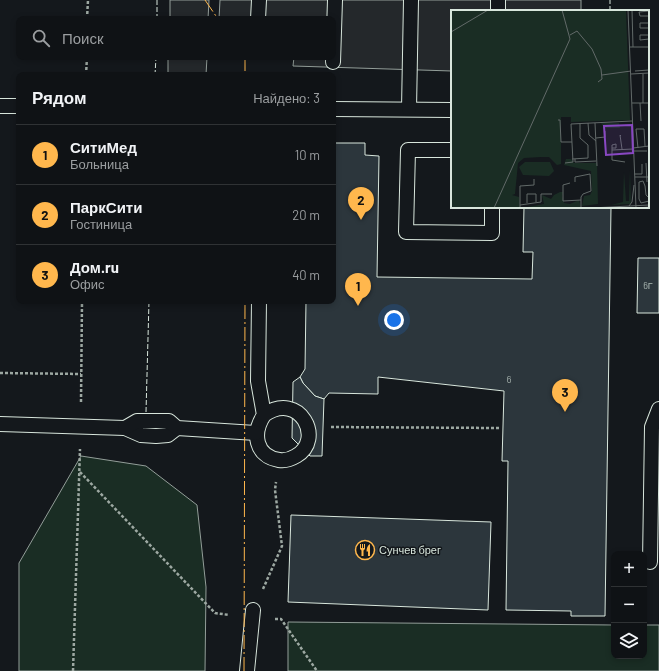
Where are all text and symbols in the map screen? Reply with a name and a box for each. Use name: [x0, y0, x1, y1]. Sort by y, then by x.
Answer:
inset map: [451, 10, 649, 208]
search box: [16, 16, 336, 60]
icon: search: [30, 27, 52, 49]
text: Поиск: [62, 29, 104, 47]
text: Рядом: [32, 87, 87, 107]
text: Найдено: 3: [253, 90, 320, 106]
text: СитиМед: [70, 138, 137, 156]
text: 1: [43, 147, 47, 163]
text: 10 m: [295, 147, 320, 163]
text: Больница: [70, 156, 129, 172]
pin: 2: [348, 187, 374, 220]
text: ПаркСити: [70, 198, 142, 216]
text: 2: [41, 207, 49, 223]
text: 20 m: [292, 207, 320, 223]
text: Гостиница: [70, 216, 132, 232]
text: Дом.ru: [70, 258, 119, 276]
text: 3: [41, 267, 49, 283]
text: 40 m: [292, 267, 320, 283]
pin: 1: [345, 273, 371, 306]
text: Офис: [70, 276, 105, 292]
house number: 6Г: [643, 280, 653, 291]
your location: [384, 310, 404, 330]
house number: 6: [507, 374, 512, 385]
pin: 3: [552, 379, 578, 412]
restaurant icon: Сунчев брег: [354, 539, 376, 561]
place label: Сунчев брег: [379, 543, 441, 556]
map controls: [611, 551, 647, 659]
button: +: [611, 551, 647, 587]
button: −: [611, 587, 647, 623]
button: layers: [611, 623, 647, 659]

